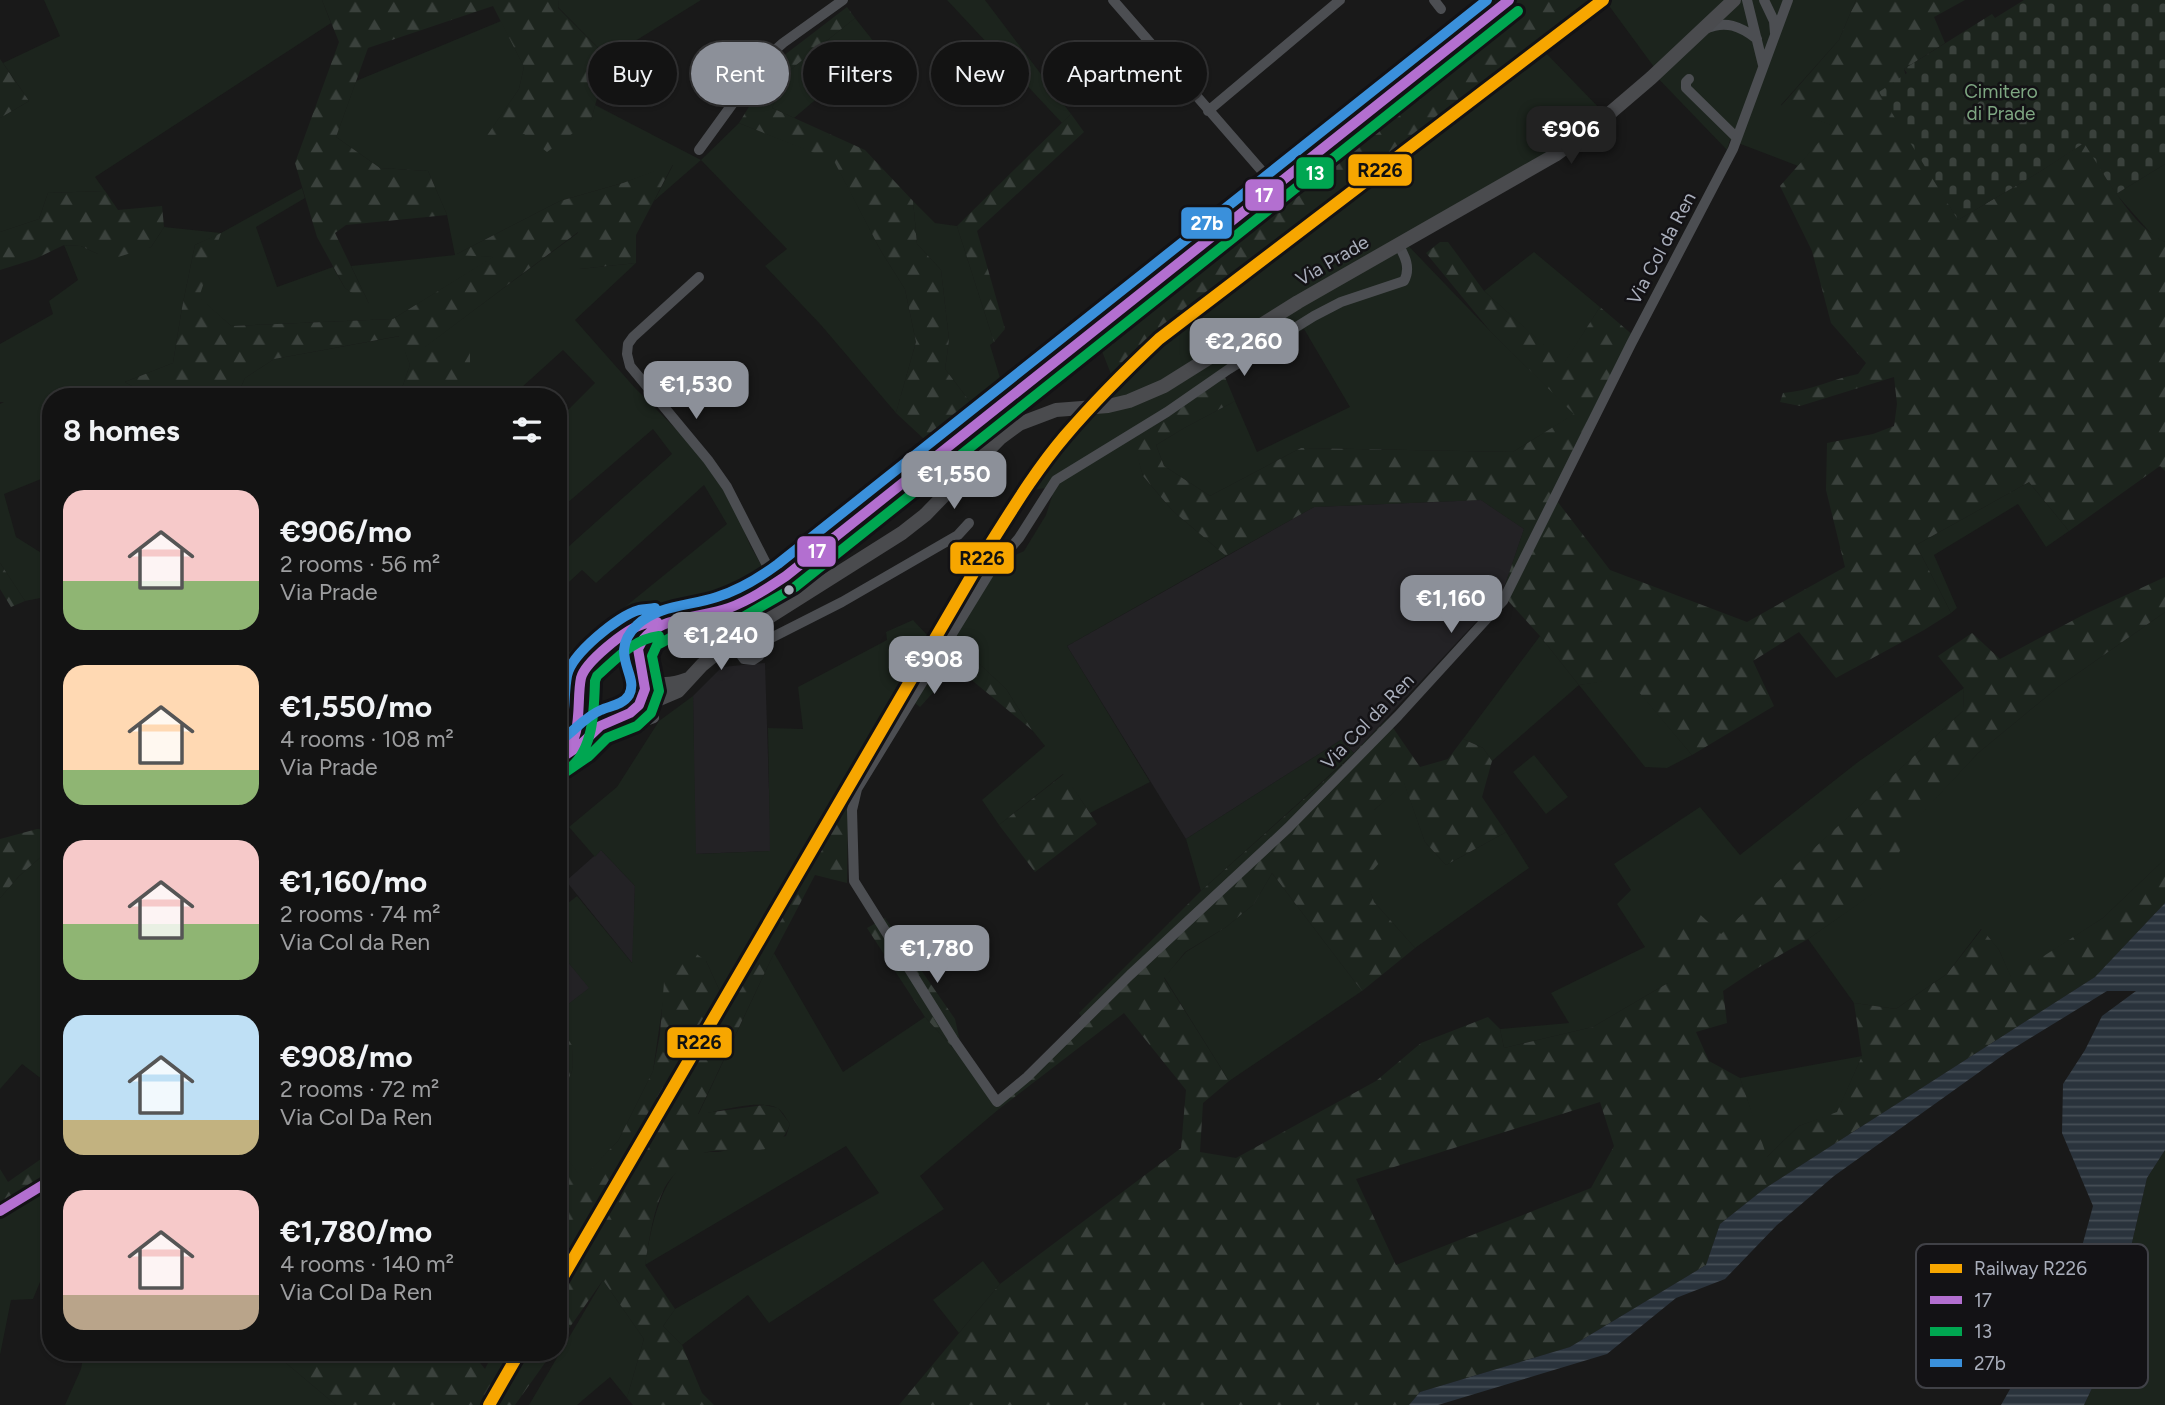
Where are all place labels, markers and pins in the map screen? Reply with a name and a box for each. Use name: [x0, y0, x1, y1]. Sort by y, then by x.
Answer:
pin: €906: [1530, 106, 1612, 166]
pin: €2,260: [1187, 318, 1301, 378]
pin: €1,530: [639, 362, 753, 421]
pin: €1,550: [897, 452, 1011, 511]
pin: €1,160: [1394, 576, 1508, 635]
unlabelled marker: [782, 583, 796, 597]
pin: €1,240: [664, 612, 778, 672]
pin: €908: [893, 636, 975, 696]
pin: €1,780: [880, 926, 994, 985]

